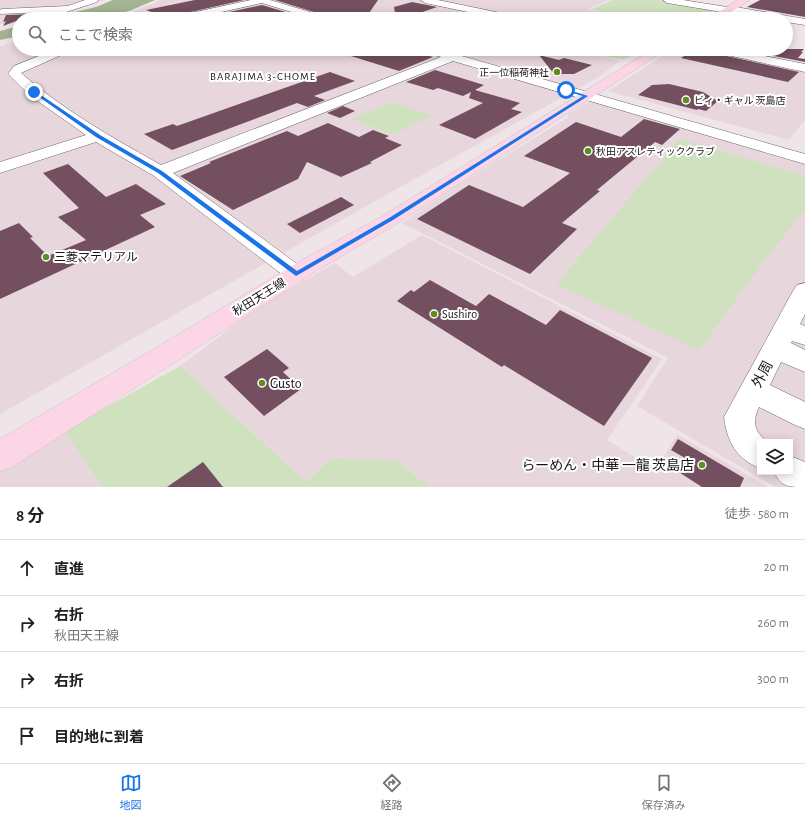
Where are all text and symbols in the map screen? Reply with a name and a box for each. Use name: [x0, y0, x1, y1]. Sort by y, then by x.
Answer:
search box: [12, 12, 793, 56]
icon: search: [26, 23, 48, 45]
text: ここで検索: [58, 28, 133, 43]
place label: 正一位稲荷神社: [479, 67, 549, 78]
marker: 正一位稲荷神社: [552, 67, 562, 77]
district label: BARAJIMA 3-CHOME: [210, 71, 316, 82]
route start: [557, 81, 575, 99]
route end: [25, 83, 43, 101]
marker: ビィ・ギャル 茨島店: [681, 95, 691, 105]
place label: ビィ・ギャル 茨島店: [694, 95, 785, 106]
marker: 秋田アスレティッククラブ: [583, 146, 593, 156]
place label: 秋田アスレティッククラブ: [596, 146, 715, 157]
place label: 三菱マテリアル: [54, 251, 138, 263]
marker: 三菱マテリアル: [41, 252, 51, 262]
street label: 秋田天王線: [230, 275, 288, 318]
place label: Sushiro: [442, 308, 477, 320]
marker: Sushiro: [429, 309, 439, 319]
street label: 外周: [748, 358, 776, 390]
place label: Gusto: [270, 377, 302, 391]
marker: Gusto: [257, 378, 267, 388]
map controls: [757, 439, 793, 475]
button: layers: [757, 439, 793, 475]
place label: らーめん・中華 一龍 茨島店: [521, 458, 694, 473]
marker: らーめん・中華 一龍 茨島店: [697, 460, 707, 470]
text: 8 分: [16, 507, 44, 524]
text: 徒歩 · 580 m: [725, 508, 789, 521]
icon: ahead: [16, 557, 38, 579]
text: 20 m: [764, 561, 789, 574]
text: 直進: [54, 562, 84, 577]
text: 右折: [54, 608, 84, 623]
icon: right: [16, 613, 38, 635]
text: 260 m: [758, 617, 789, 630]
text: 秋田天王線: [54, 630, 119, 643]
icon: right: [16, 669, 38, 691]
text: 300 m: [757, 673, 789, 686]
text: 右折: [54, 674, 84, 689]
icon: arrive: [16, 725, 38, 747]
text: 目的地に到着: [54, 730, 144, 745]
tab: 地図: [120, 772, 142, 812]
tab: 経路: [381, 772, 403, 812]
tab: 保存済み: [642, 772, 686, 812]

